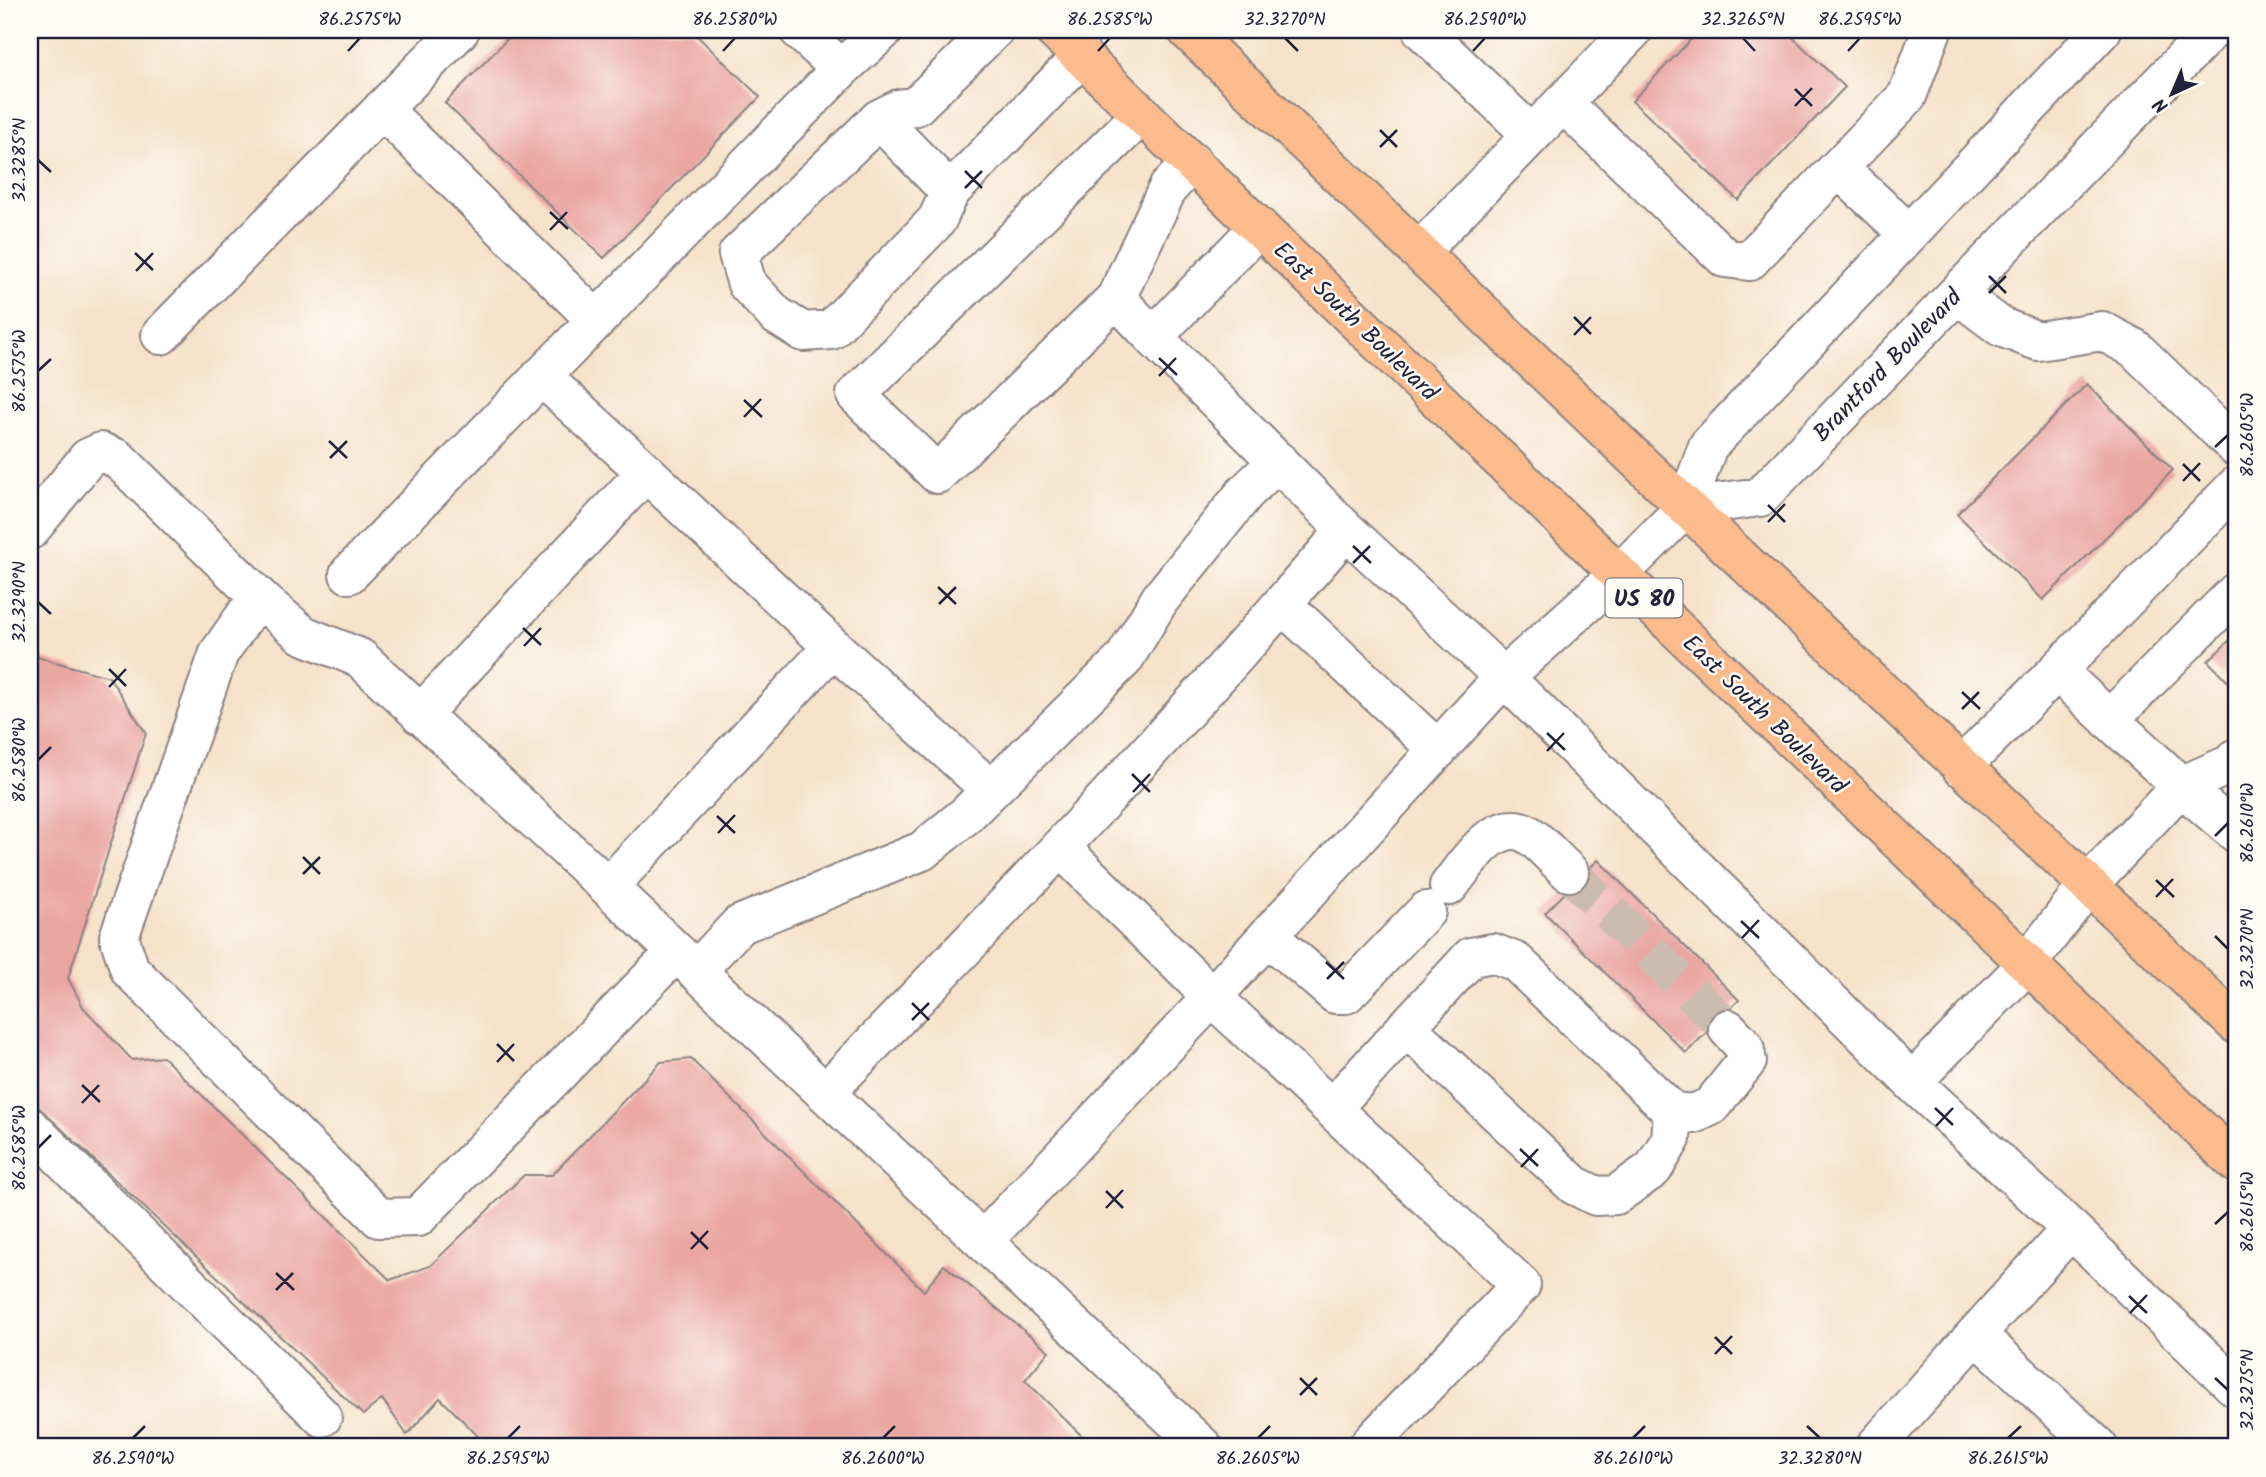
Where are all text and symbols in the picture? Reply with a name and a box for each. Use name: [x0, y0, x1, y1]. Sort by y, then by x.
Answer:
text: 86.2575°W: [318, 6, 402, 35]
text: 86.2580°W: [692, 6, 778, 35]
text: 86.2585°W: [1067, 6, 1153, 35]
text: 32.3270°N: [1244, 6, 1326, 35]
text: 86.2590°W: [1443, 6, 1527, 35]
text: 32.3265°N: [1701, 6, 1785, 35]
text: 86.2595°W: [1818, 6, 1902, 35]
north arrow: [2136, 60, 2206, 130]
text: N: [2147, 90, 2176, 120]
text: 32.3285°N: [6, 118, 35, 202]
street label: East South Boulevard: [1263, 233, 1447, 412]
street label: Brantford Boulevard: [1804, 279, 1973, 452]
text: 86.2575°W: [6, 329, 35, 413]
text: 86.2605°W: [2234, 393, 2263, 477]
text: 32.3290°N: [6, 561, 35, 643]
road number: US 80: [1606, 578, 1682, 618]
street label: East South Boulevard: [1672, 626, 1856, 805]
text: 86.2580°W: [6, 717, 35, 803]
text: 86.2610°W: [2234, 783, 2263, 863]
text: 32.3270°N: [2234, 908, 2263, 990]
text: 86.2585°W: [6, 1105, 35, 1191]
text: 86.2615°W: [2234, 1171, 2263, 1253]
text: 32.3275°N: [2234, 1349, 2263, 1431]
text: 86.2590°W: [91, 1445, 175, 1474]
text: 86.2595°W: [466, 1445, 550, 1474]
text: 86.2600°W: [841, 1445, 925, 1474]
text: 86.2605°W: [1216, 1445, 1300, 1474]
text: 86.2610°W: [1593, 1445, 1673, 1474]
text: 32.3280°N: [1778, 1445, 1862, 1474]
text: 86.2615°W: [1967, 1445, 2049, 1474]

